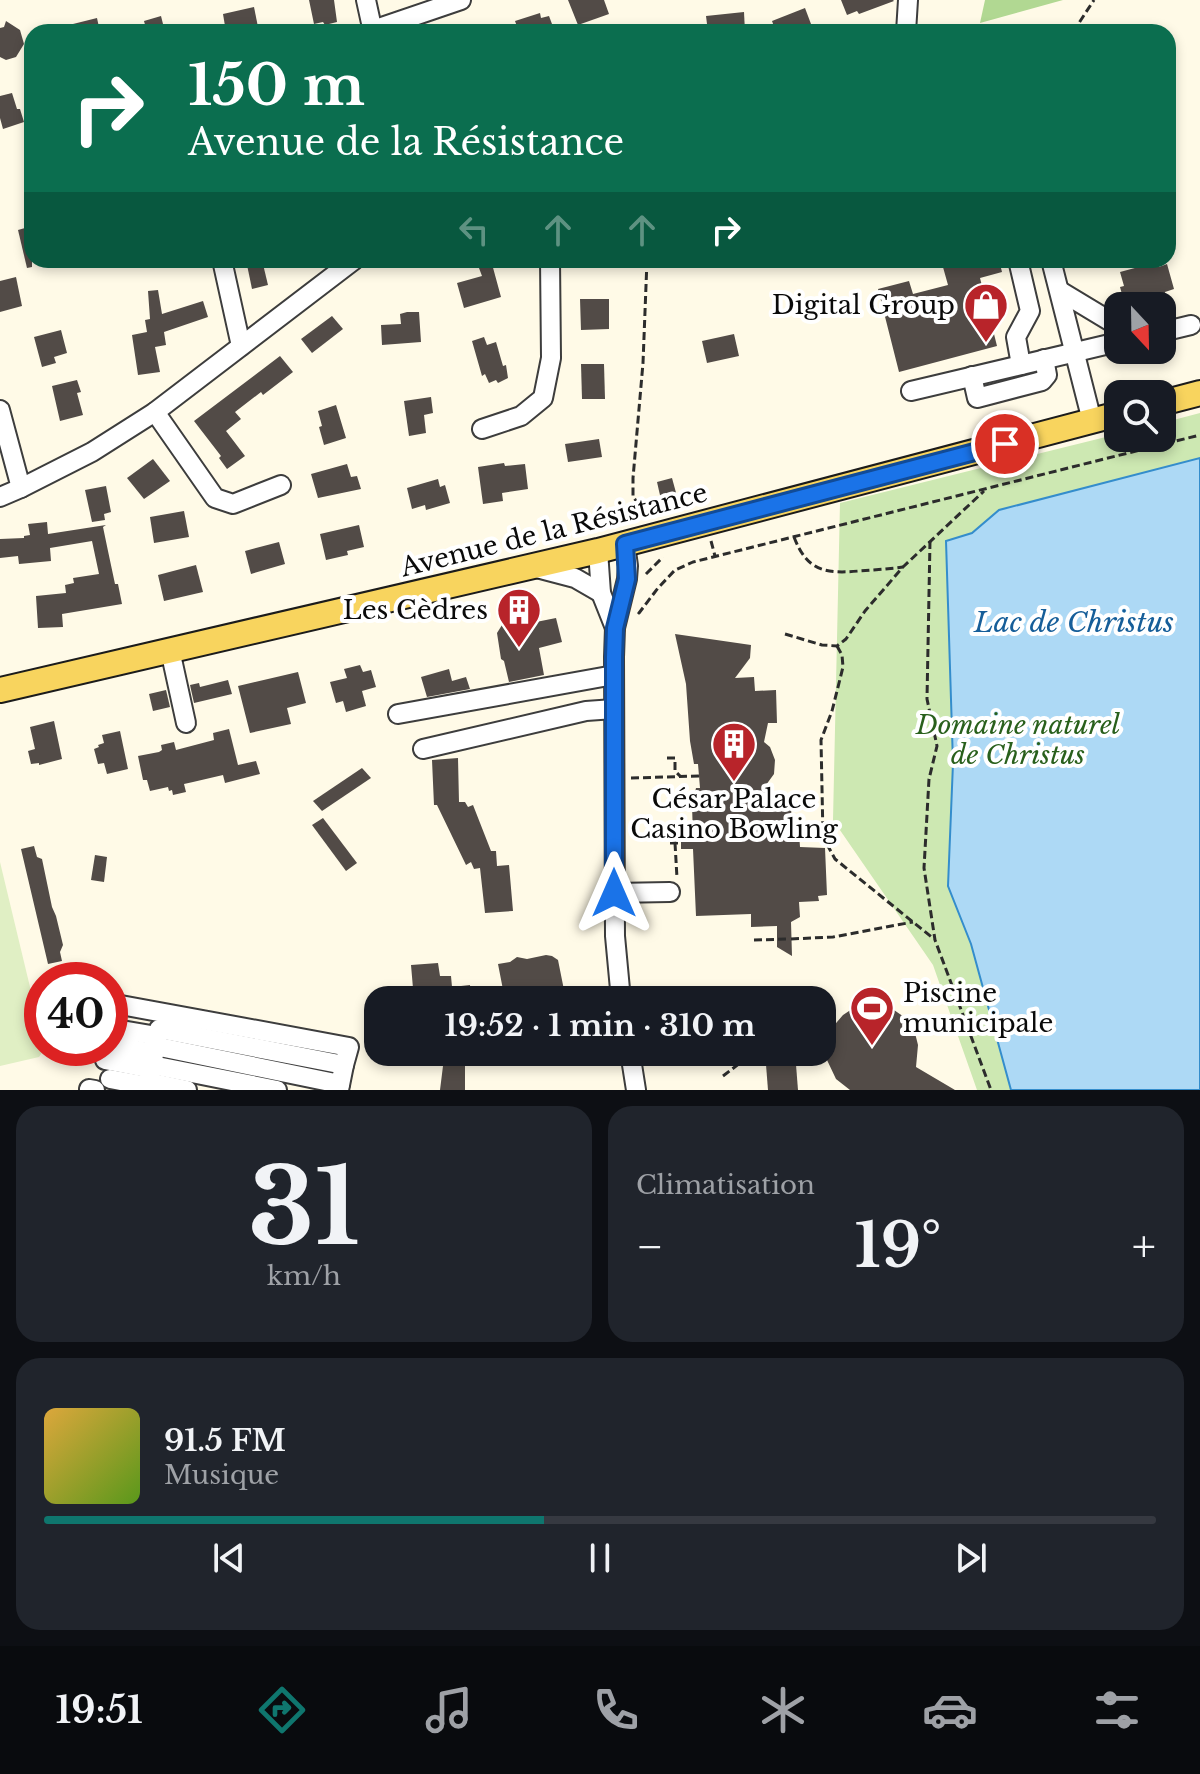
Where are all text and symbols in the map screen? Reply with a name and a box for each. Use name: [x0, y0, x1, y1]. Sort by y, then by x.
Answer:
text: 150 m: [188, 51, 365, 120]
icon: right: [56, 56, 160, 160]
text: Avenue de la Résistance: [188, 120, 624, 165]
icon: left: [452, 208, 496, 252]
icon: ahead: [536, 208, 580, 252]
icon: ahead: [620, 208, 664, 252]
icon: right: [704, 208, 748, 252]
shop icon: Digital Group: [962, 281, 1010, 344]
place label: Digital Group: [772, 289, 955, 321]
north arrow: [1104, 292, 1176, 364]
map controls: [1104, 292, 1176, 452]
button: search: [1104, 380, 1176, 452]
pin: [971, 410, 1039, 478]
icon: arrive: [983, 422, 1027, 466]
street label: Avenue de la Résistance: [396, 476, 711, 584]
building icon: Les Cèdres: [495, 586, 543, 649]
place label: Les Cèdres: [343, 594, 488, 626]
water label: Lac de Christus: [973, 605, 1174, 640]
park label: Domaine naturel de Christus: [915, 709, 1121, 771]
building icon: César Palace Casino Bowling: [710, 720, 758, 783]
place label: César Palace Casino Bowling: [630, 783, 838, 845]
position arrow: [572, 851, 656, 935]
speed limit sign: 40: [24, 962, 128, 1066]
place label: Piscine municipale: [903, 977, 1053, 1039]
sports icon: Piscine municipale: [848, 984, 896, 1047]
text: 19:52 · 1 min · 310 m: [445, 1007, 755, 1044]
text: 31: [248, 1143, 360, 1272]
text: Climatisation: [636, 1169, 815, 1201]
text: 19°: [855, 1209, 941, 1283]
text: −: [636, 1219, 664, 1274]
text: +: [1132, 1219, 1156, 1274]
text: km/h: [267, 1260, 341, 1292]
text: 91.5 FM: [164, 1422, 286, 1459]
text: Musique: [164, 1459, 279, 1491]
icon: previous: [207, 1536, 251, 1580]
icon: pause: [578, 1536, 622, 1580]
icon: next: [949, 1536, 993, 1580]
icon: directions: [254, 1682, 310, 1738]
icon: music: [421, 1682, 477, 1738]
icon: phone: [588, 1682, 644, 1738]
icon: climate: [755, 1682, 811, 1738]
icon: car: [922, 1682, 978, 1738]
icon: filters: [1089, 1682, 1145, 1738]
text: 19:51: [55, 1688, 143, 1733]

